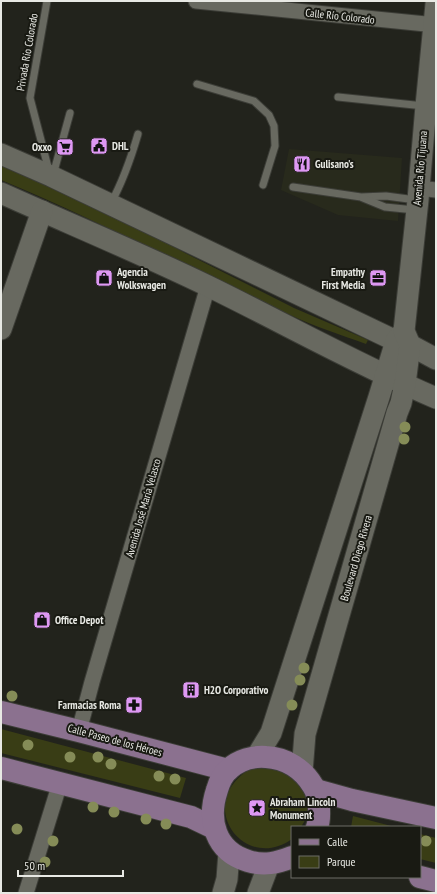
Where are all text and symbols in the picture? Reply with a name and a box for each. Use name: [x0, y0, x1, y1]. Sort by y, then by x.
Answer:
street label: Calle Río Colorado: [305, 5, 376, 27]
street label: Privada Río Colorado: [13, 12, 41, 92]
street label: Avenida Río Tijuana: [410, 130, 430, 206]
public building icon: DHL: [89, 136, 109, 156]
supermarket icon: Oxxo: [55, 137, 75, 157]
place label: DHL: [112, 139, 129, 153]
place label: Oxxo: [32, 140, 52, 154]
restaurant icon: Gulisano's: [292, 154, 312, 174]
place label: Gulisano's: [315, 157, 354, 171]
place label: Agencia Wolkswagen: [116, 265, 166, 292]
place label: Empathy First Media: [321, 265, 366, 292]
shop icon: Agencia Wolkswagen: [94, 268, 114, 288]
office icon: Empathy First Media: [368, 268, 388, 288]
street label: Avenida José María Velasco: [122, 457, 164, 559]
street label: Boulevard Diego Rivera: [337, 513, 375, 603]
shop icon: Office Depot: [32, 610, 52, 630]
place label: Office Depot: [55, 613, 104, 627]
building icon: H2O Corporativo: [181, 680, 201, 700]
place label: H2O Corporativo: [204, 683, 269, 697]
pharmacy icon: Farmacias Roma: [124, 695, 144, 715]
place label: Farmacias Roma: [58, 698, 121, 712]
street label: Calle Paseo de los Héroes: [66, 721, 164, 759]
place label: Abraham Lincoln Monument: [269, 795, 336, 822]
place icon: Abraham Lincoln Monument: [247, 798, 267, 818]
legend: [291, 826, 421, 878]
text: Calle: [327, 834, 348, 849]
scale bar: [18, 852, 123, 878]
text: Parque: [327, 854, 356, 869]
text: 50 m: [24, 858, 45, 873]

